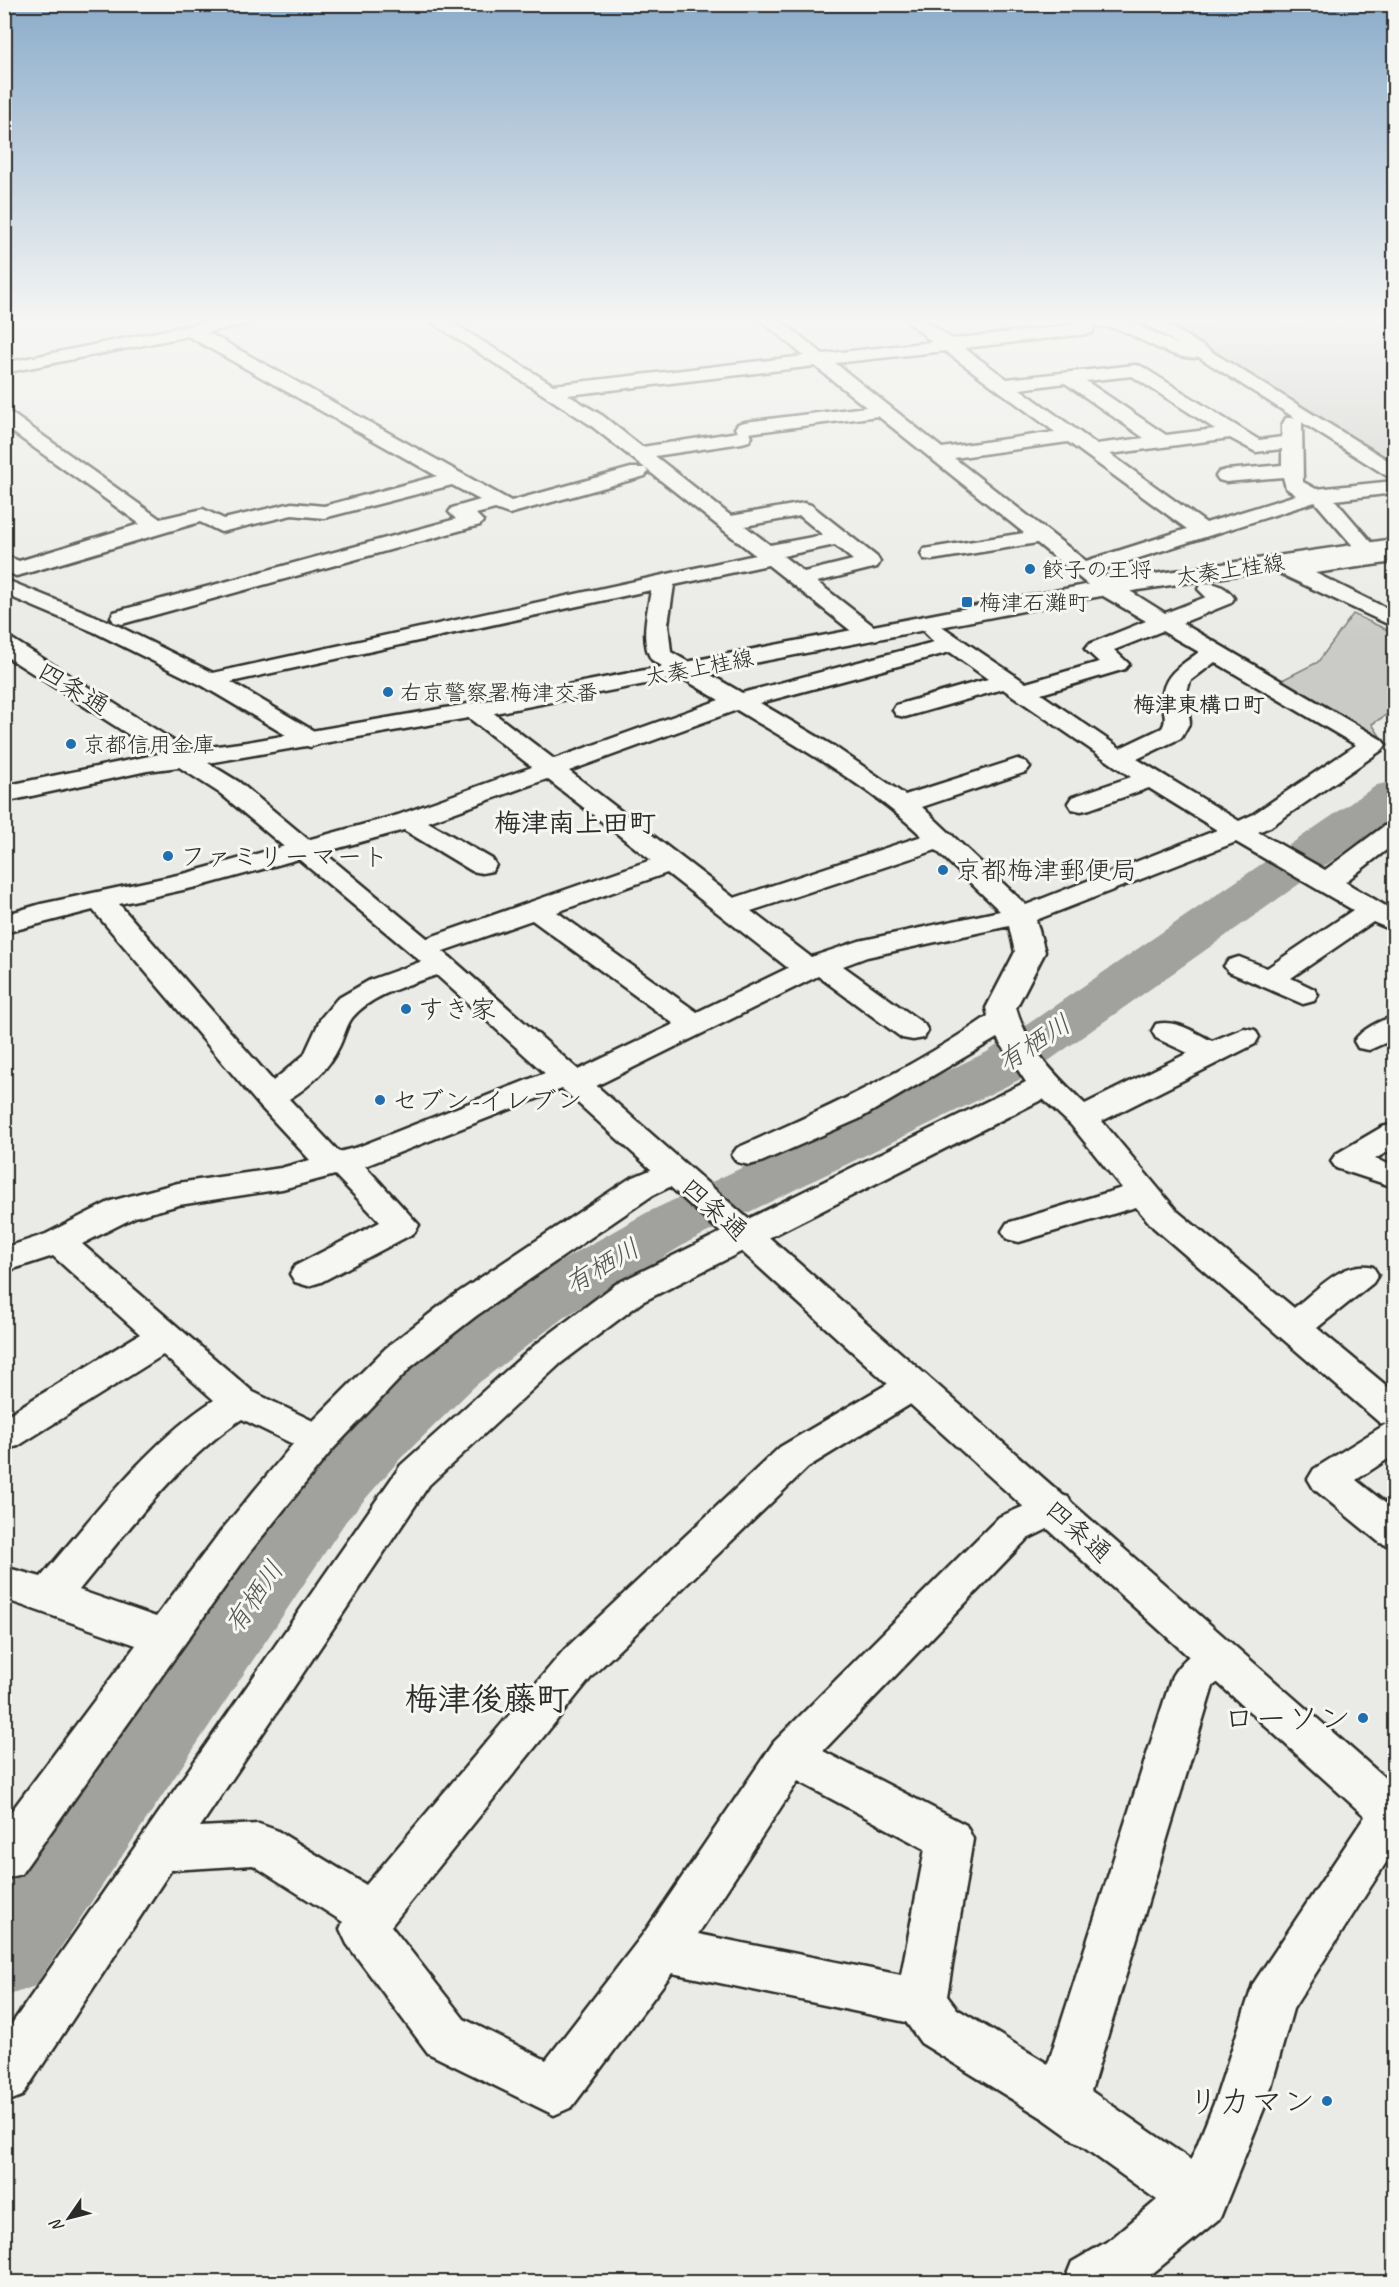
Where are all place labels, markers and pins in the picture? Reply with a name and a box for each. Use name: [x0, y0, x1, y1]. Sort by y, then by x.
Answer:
place label: 餃子の王将: [1042, 556, 1152, 584]
marker: 餃子の王将: [1023, 562, 1037, 576]
place label: 梅津石灘町: [979, 589, 1089, 617]
marker: 梅津石灘町: [960, 595, 974, 609]
place label: 右京警察署梅津交番: [400, 679, 598, 707]
marker: 右京警察署梅津交番: [381, 685, 395, 699]
place label: 京都信用金庫: [83, 731, 215, 759]
marker: 京都信用金庫: [64, 737, 78, 751]
place label: ファミリーマート: [180, 840, 389, 873]
marker: ファミリーマート: [161, 849, 175, 863]
place label: 京都梅津郵便局: [955, 854, 1137, 887]
marker: 京都梅津郵便局: [936, 863, 950, 877]
place label: すき家: [418, 993, 496, 1026]
marker: すき家: [399, 1002, 413, 1016]
place label: セブン-イレブン: [392, 1084, 582, 1117]
marker: セブン-イレブン: [373, 1093, 387, 1107]
place label: ローソン: [1223, 1698, 1351, 1739]
marker: ローソン: [1356, 1711, 1370, 1725]
place label: リカマン: [1187, 2081, 1315, 2122]
marker: リカマン: [1320, 2094, 1334, 2108]

